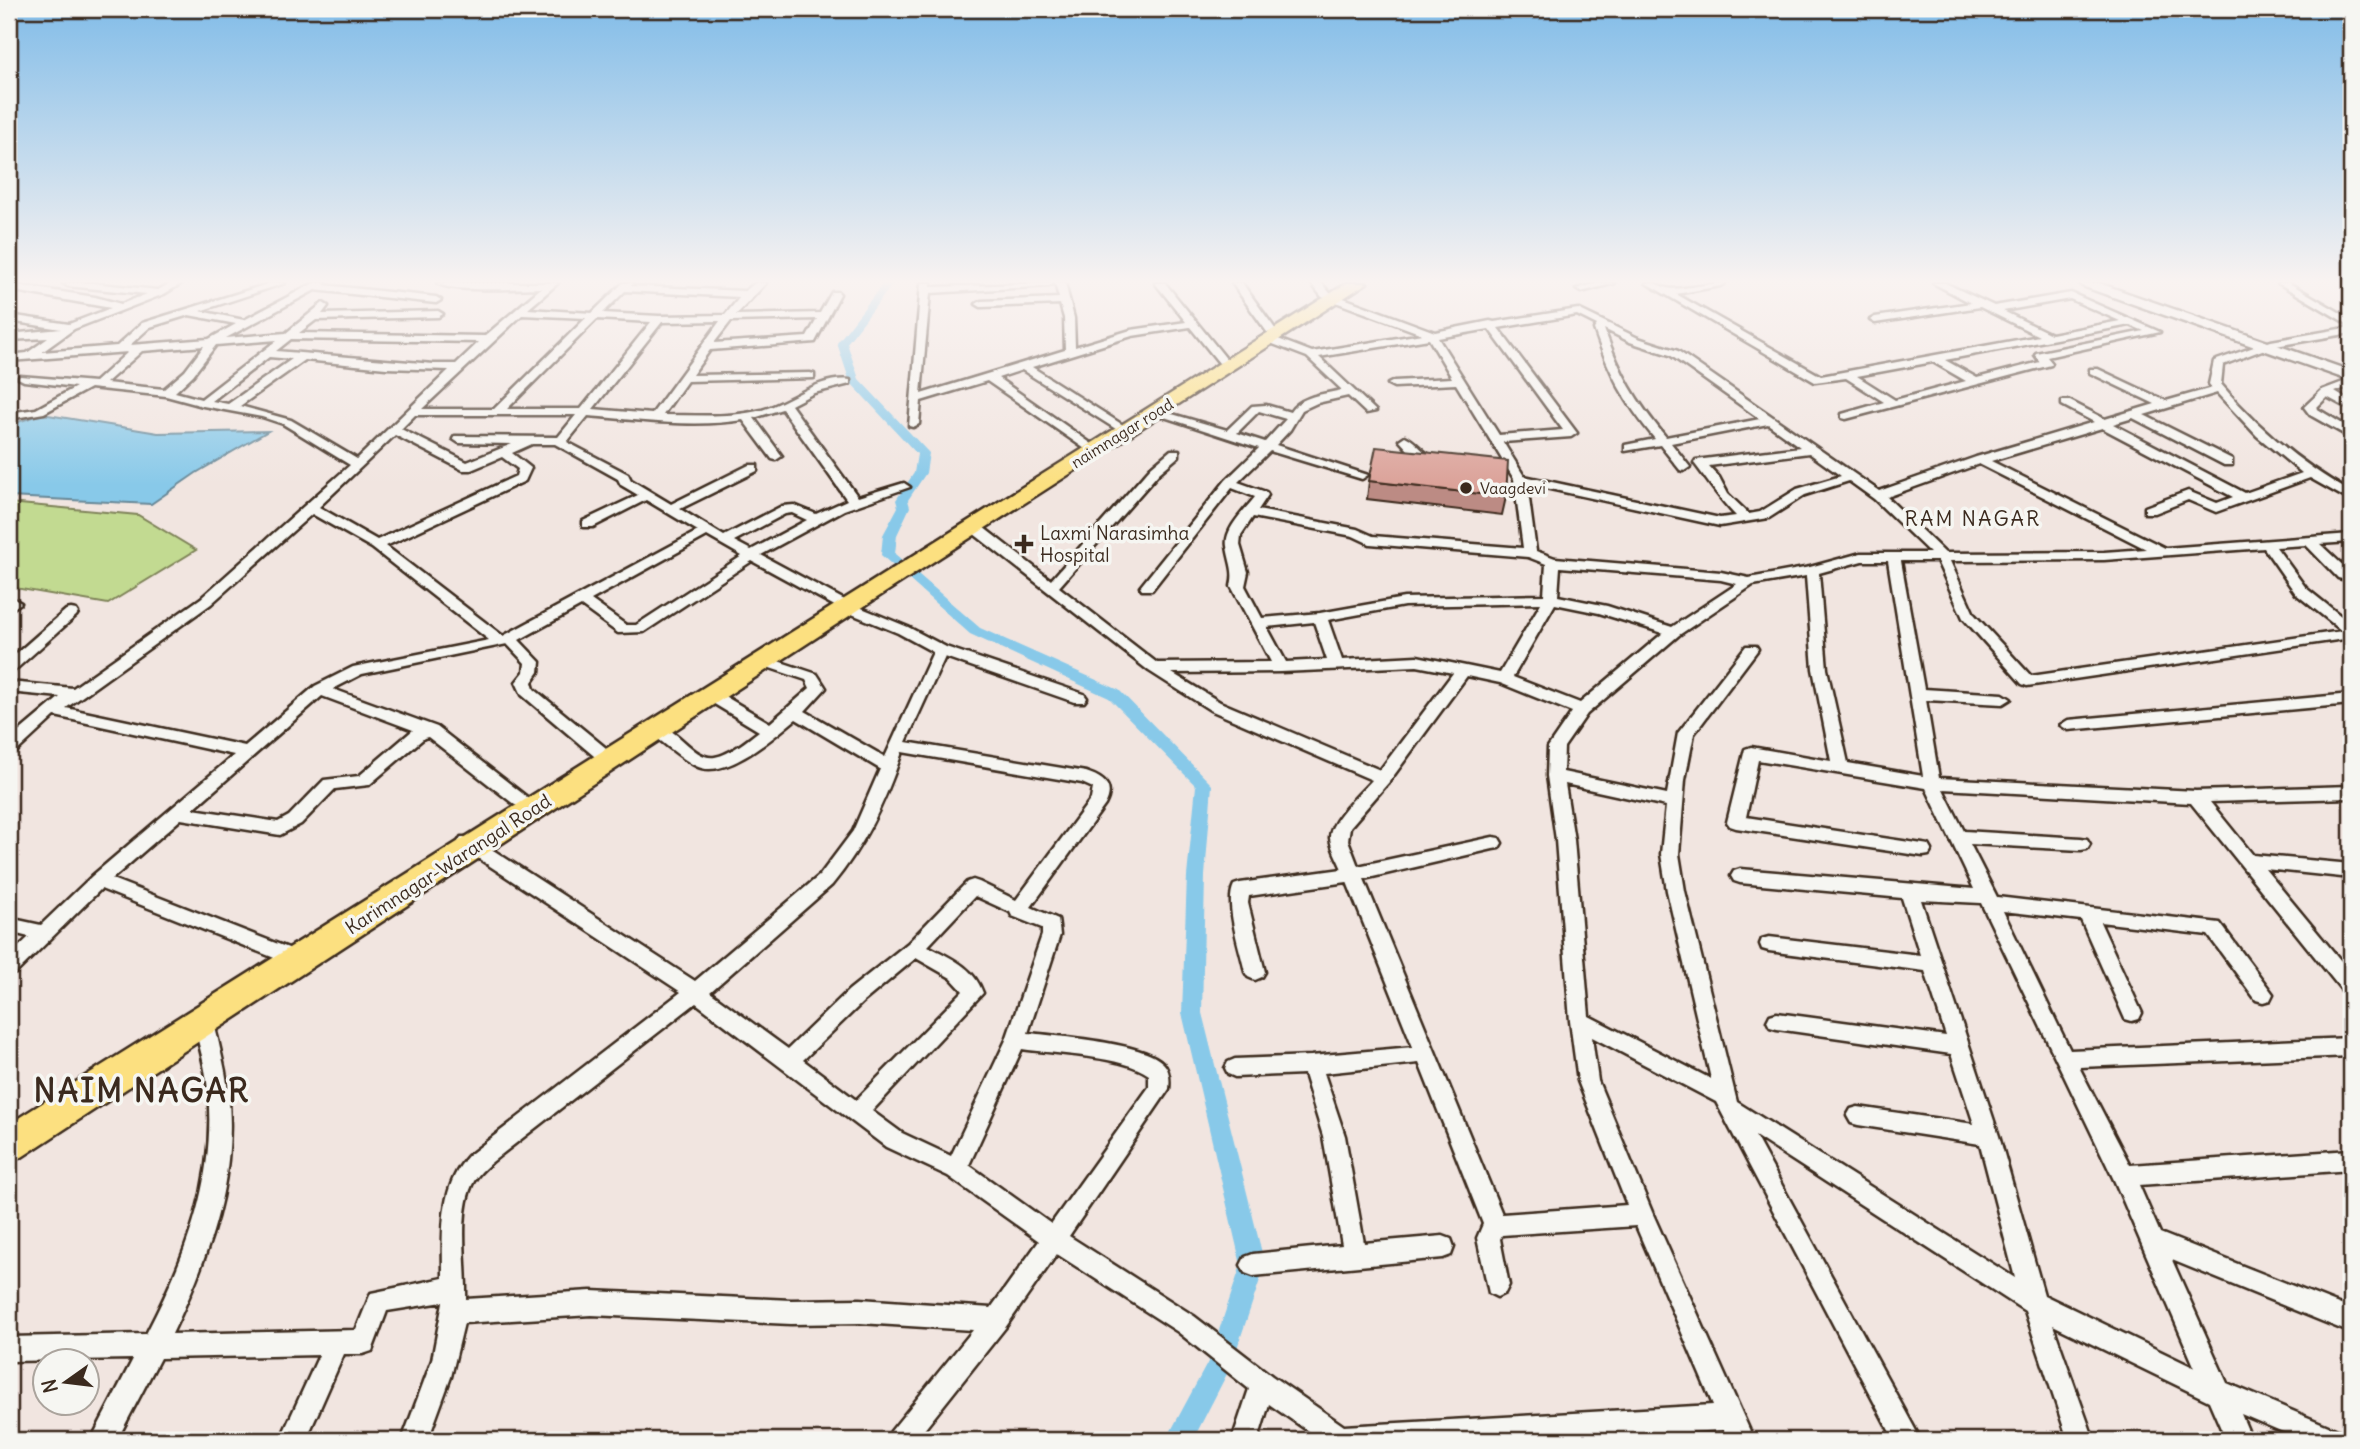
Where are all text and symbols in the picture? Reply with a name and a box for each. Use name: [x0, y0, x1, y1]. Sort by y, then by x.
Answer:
street label: naimnagar road: [1067, 394, 1177, 472]
place label: Vaagdevi: [1480, 478, 1546, 498]
marker: Vaagdevi: [1458, 480, 1474, 496]
district label: RAM NAGAR: [1905, 505, 2041, 532]
place label: Laxmi Narasimha Hospital: [1040, 521, 1190, 567]
marker: Laxmi Narasimha Hospital: [1014, 534, 1034, 554]
street label: Karimnagar-Warangal Road: [341, 789, 555, 939]
district label: NAIM NAGAR: [34, 1070, 250, 1111]
north arrow: [32, 1348, 102, 1418]
text: N: [36, 1377, 63, 1395]

